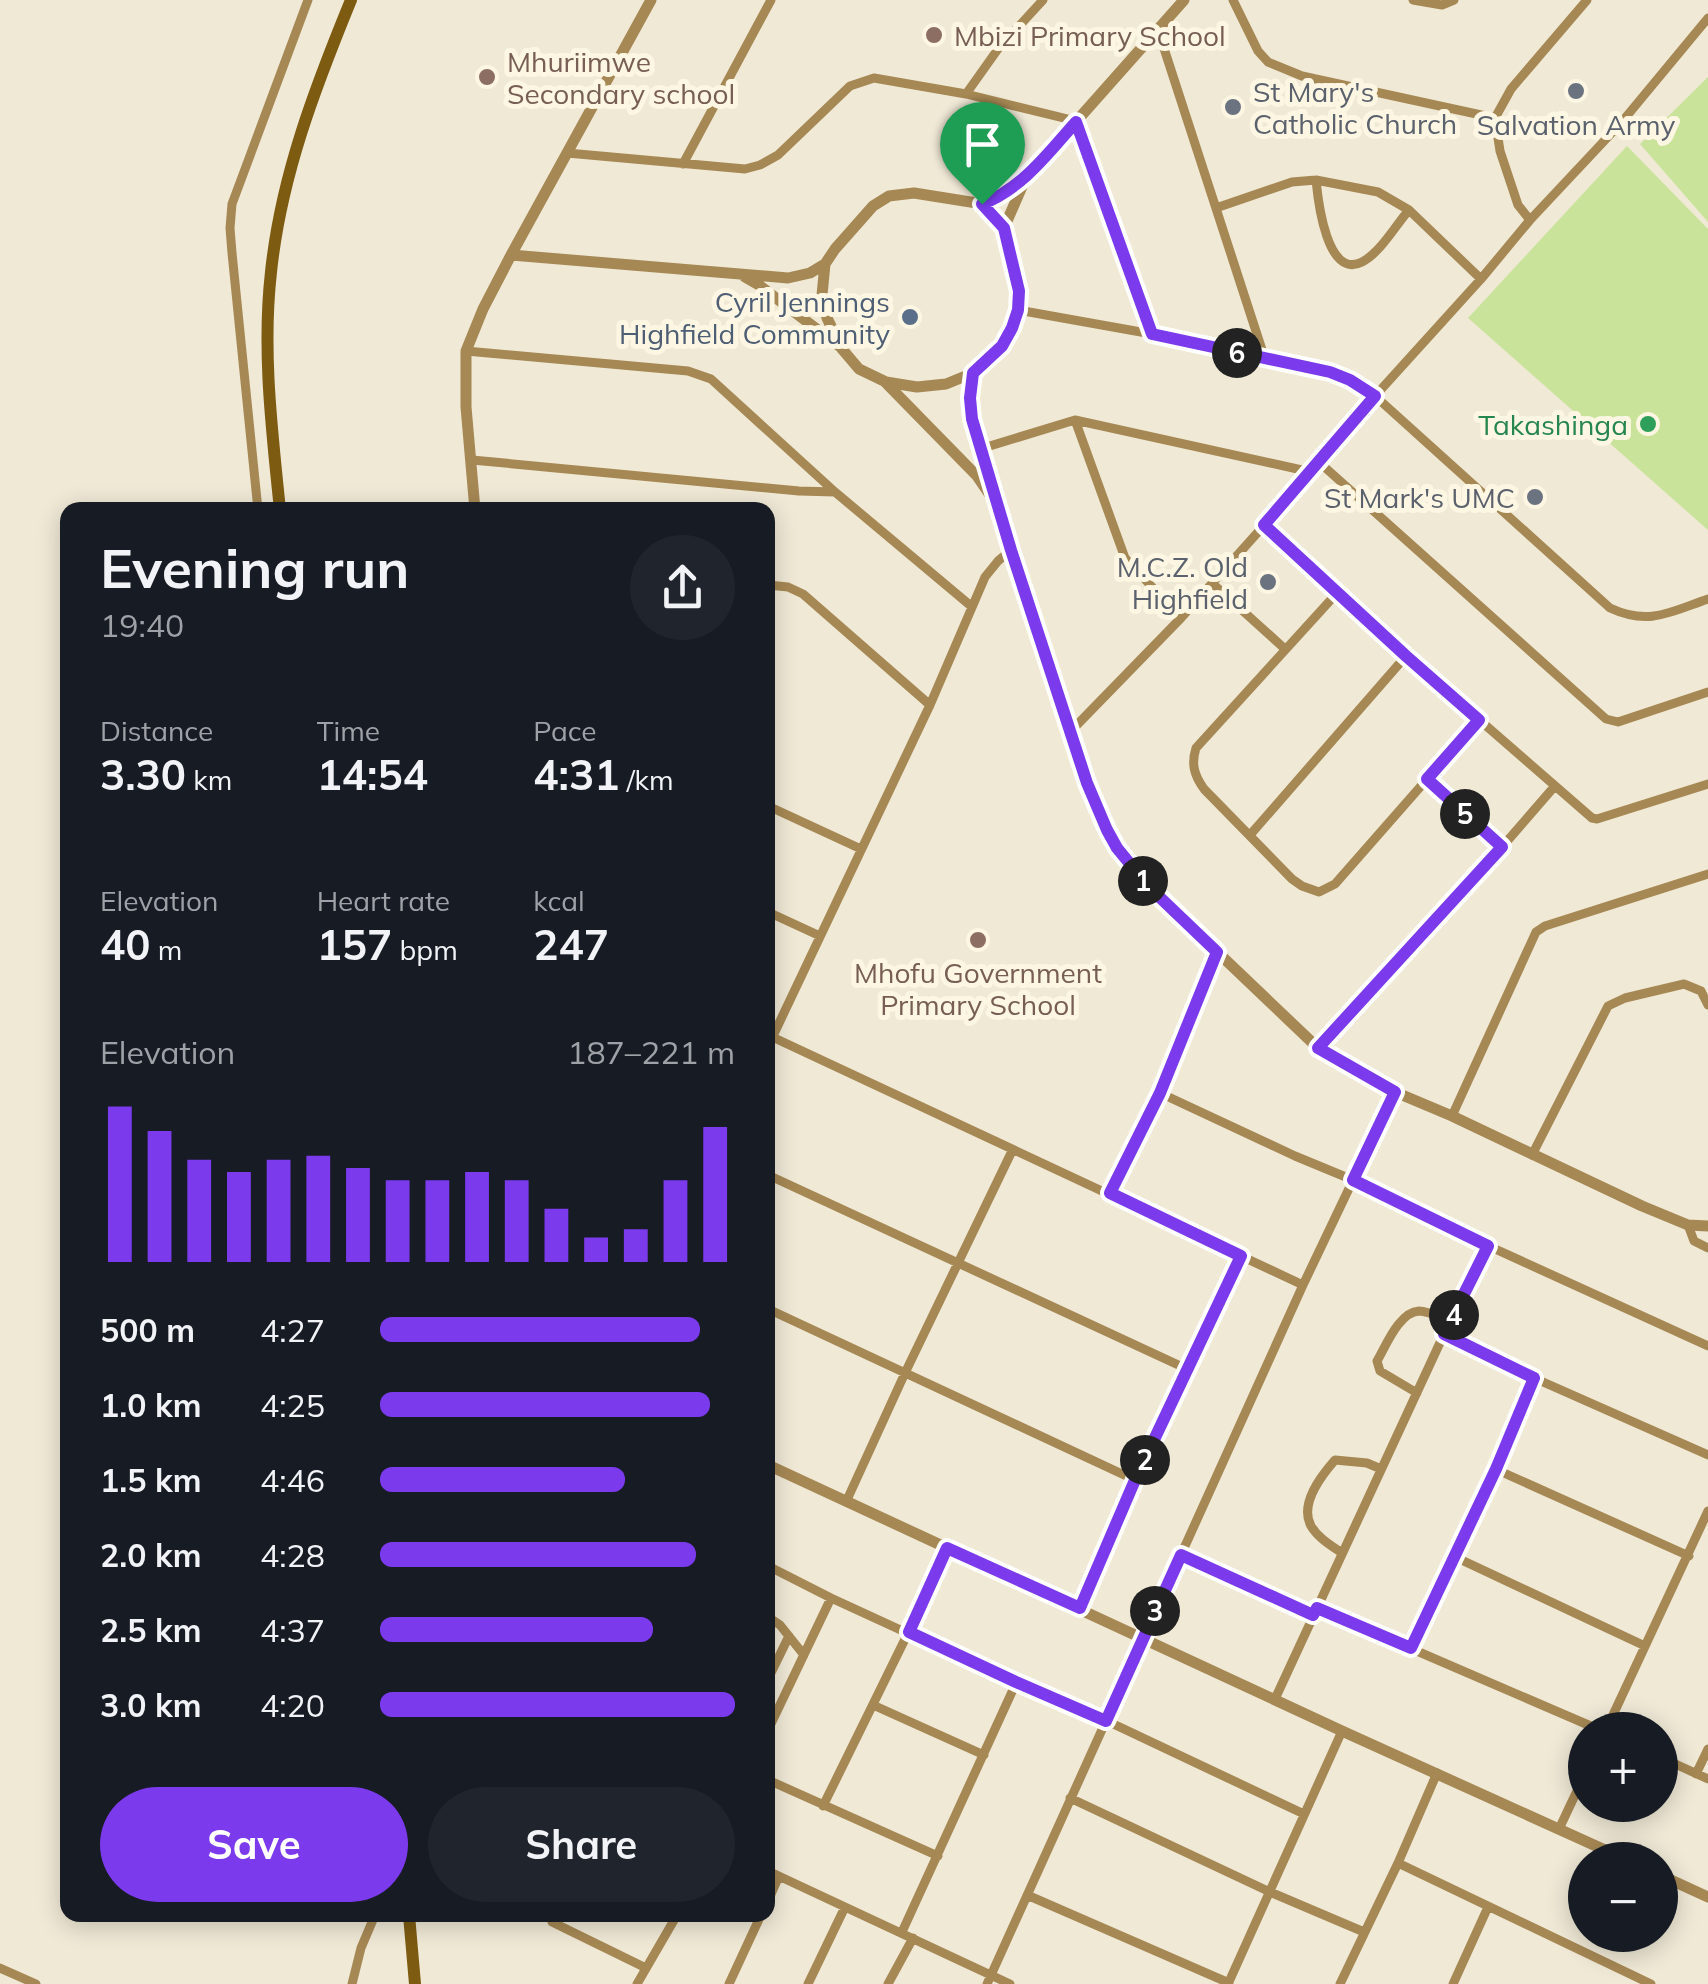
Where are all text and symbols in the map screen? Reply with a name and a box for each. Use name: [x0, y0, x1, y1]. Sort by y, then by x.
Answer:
place label: Mbizi Primary School: [954, 18, 1226, 53]
marker: Mbizi Primary School: [923, 24, 945, 46]
place label: Mhuriimwe Secondary school: [507, 44, 735, 111]
marker: Mhuriimwe Secondary school: [476, 66, 498, 88]
place label: St Mary's Catholic Church: [1253, 74, 1457, 141]
marker: Salvation Army: [1565, 80, 1587, 102]
marker: St Mary's Catholic Church: [1222, 96, 1244, 118]
pin: [940, 102, 1025, 205]
place label: Salvation Army: [1477, 107, 1675, 142]
icon: arrive: [955, 117, 1010, 172]
place label: Cyril Jennings Highfield Community: [619, 284, 890, 351]
marker: Cyril Jennings Highfield Community: [899, 306, 921, 328]
pin: 6: [1212, 328, 1262, 378]
text: 6: [1229, 335, 1245, 370]
place label: Takashinga: [1478, 407, 1628, 442]
marker: Takashinga: [1637, 413, 1659, 435]
place label: St Mark's UMC: [1324, 480, 1515, 515]
marker: St Mark's UMC: [1524, 486, 1546, 508]
text: Evening run: [100, 533, 409, 602]
button: share: [630, 535, 735, 640]
place label: M.C.Z. Old Highfield: [1117, 549, 1248, 616]
marker: M.C.Z. Old Highfield: [1257, 571, 1279, 593]
text: 19:40: [100, 605, 184, 645]
text: Distance: [100, 713, 213, 748]
text: Time: [317, 713, 380, 748]
text: Pace: [533, 713, 597, 748]
text: 3.30: [100, 748, 186, 801]
text: 14:54: [317, 748, 428, 801]
text: 4:31: [533, 748, 619, 801]
text: km: [186, 762, 232, 797]
text: /km: [619, 762, 674, 797]
pin: 5: [1440, 789, 1490, 839]
text: 5: [1457, 796, 1473, 831]
pin: 1: [1118, 856, 1168, 906]
text: 1: [1135, 863, 1151, 898]
text: Elevation: [100, 883, 218, 918]
text: Heart rate: [317, 883, 450, 918]
text: kcal: [533, 883, 585, 918]
text: 40: [100, 918, 150, 971]
text: 157: [317, 918, 392, 971]
text: 247: [533, 918, 609, 971]
marker: Mhofu Government Primary School: [967, 929, 989, 951]
text: m: [150, 932, 182, 967]
text: bpm: [392, 932, 458, 967]
place label: Mhofu Government Primary School: [854, 955, 1102, 1022]
text: Elevation: [100, 1032, 235, 1072]
text: 187–221 m: [567, 1032, 735, 1072]
pin: 4: [1429, 1290, 1479, 1340]
text: 4: [1446, 1297, 1462, 1332]
text: 500 m: [100, 1310, 195, 1350]
text: 4:27: [260, 1310, 325, 1350]
text: 1.0 km: [100, 1385, 202, 1425]
text: 4:25: [260, 1385, 325, 1425]
pin: 2: [1120, 1435, 1170, 1485]
text: 2: [1137, 1442, 1153, 1477]
text: 1.5 km: [100, 1460, 202, 1500]
text: 4:46: [260, 1460, 325, 1500]
text: 2.0 km: [100, 1535, 202, 1575]
text: 4:28: [260, 1535, 325, 1575]
pin: 3: [1130, 1586, 1180, 1636]
text: 3: [1147, 1593, 1163, 1628]
text: 2.5 km: [100, 1610, 202, 1650]
text: 4:37: [260, 1610, 325, 1650]
text: 3.0 km: [100, 1685, 202, 1725]
text: 4:20: [260, 1685, 325, 1725]
map controls: [1568, 1712, 1678, 1952]
button: +: [1568, 1712, 1678, 1822]
button: Save: [100, 1787, 408, 1902]
button: Share: [428, 1787, 735, 1902]
button: −: [1568, 1842, 1678, 1952]

